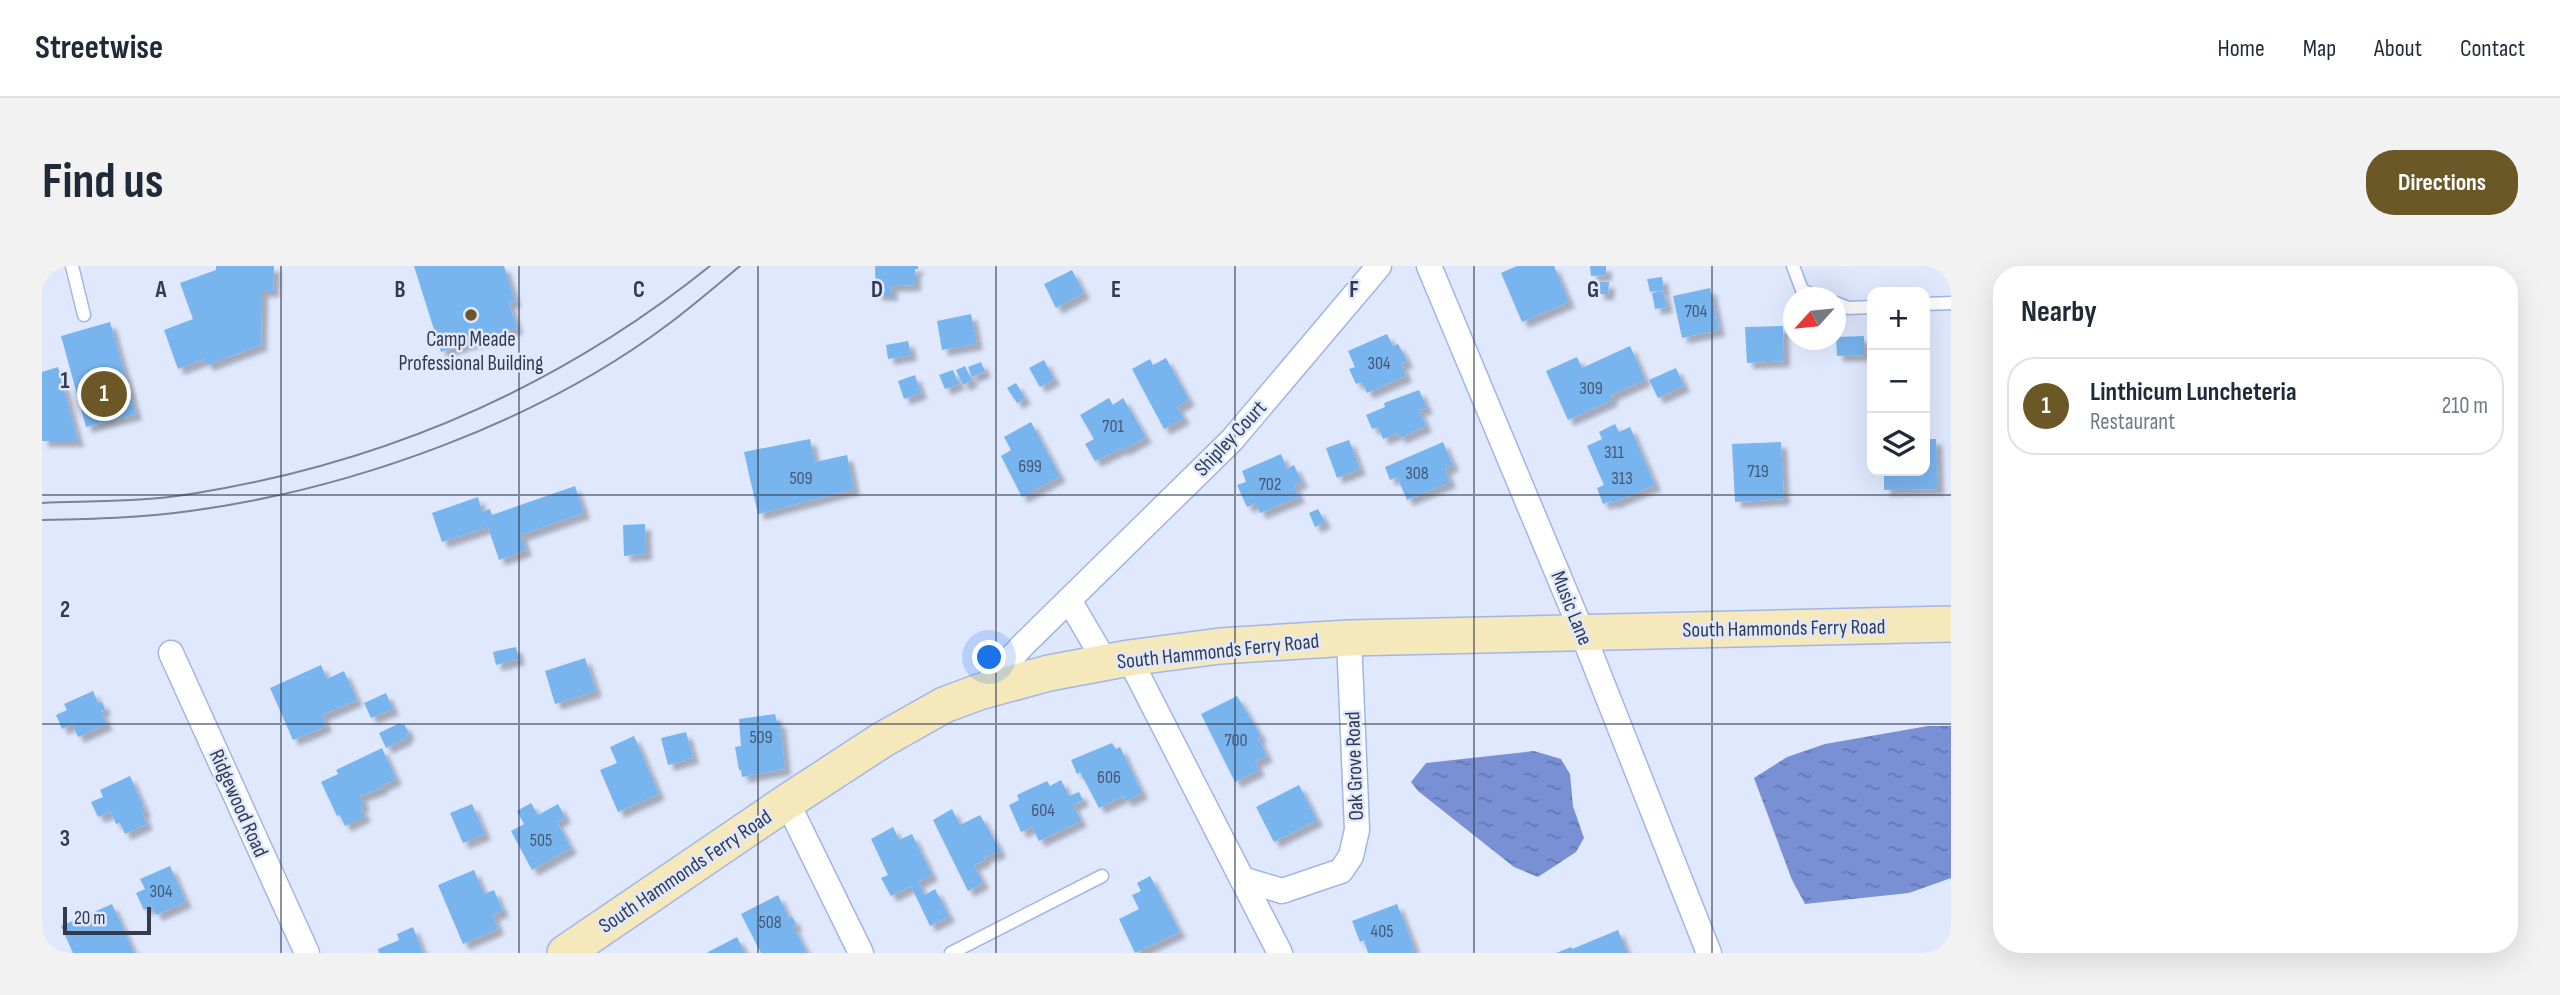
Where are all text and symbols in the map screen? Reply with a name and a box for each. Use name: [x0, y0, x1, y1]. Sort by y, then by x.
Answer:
text: Streetwise: [35, 28, 163, 68]
text: Home: [2217, 34, 2265, 63]
text: Map: [2303, 34, 2336, 63]
text: About: [2374, 34, 2422, 63]
text: Contact: [2460, 34, 2525, 63]
button: Directions: [2366, 150, 2518, 215]
text: Find us: [42, 153, 164, 212]
text: A: [155, 276, 168, 304]
text: B: [395, 276, 406, 304]
text: C: [633, 276, 645, 304]
text: D: [871, 276, 883, 304]
text: E: [1111, 276, 1121, 304]
text: F: [1349, 276, 1359, 304]
text: G: [1587, 276, 1599, 304]
north arrow: [1783, 287, 1846, 350]
map controls: [1867, 287, 1930, 476]
button: +: [1867, 287, 1930, 350]
text: Nearby: [2021, 294, 2097, 330]
house number: 704: [1685, 301, 1708, 322]
marker: Camp Meade Professional Building: [463, 307, 479, 323]
place label: Camp Meade Professional Building: [398, 327, 544, 376]
button: −: [1867, 350, 1930, 413]
house number: 304: [1367, 353, 1391, 374]
text: 1: [60, 367, 70, 395]
pin: 1: [81, 368, 127, 420]
text: Linthicum Luncheteria: [2090, 377, 2297, 408]
house number: 309: [1579, 378, 1603, 399]
text: 1: [2041, 392, 2051, 420]
text: 210 m: [2442, 392, 2488, 420]
street label: Shipley Court: [1189, 395, 1272, 481]
text: Restaurant: [2090, 408, 2175, 436]
button: layers: [1867, 413, 1930, 476]
house number: 701: [1102, 416, 1124, 437]
house number: 311: [1604, 442, 1625, 463]
house number: 699: [1018, 456, 1042, 477]
house number: 719: [1747, 461, 1769, 482]
house number: 308: [1405, 463, 1429, 484]
house number: 509: [789, 468, 813, 489]
house number: 313: [1611, 468, 1633, 489]
house number: 702: [1259, 474, 1281, 495]
street label: Music Lane: [1545, 567, 1598, 649]
text: 2: [60, 596, 70, 624]
street label: South Hammonds Ferry Road: [1682, 614, 1886, 643]
street label: South Hammonds Ferry Road: [1116, 628, 1320, 675]
your location: [972, 640, 1006, 674]
street label: Oak Grove Road: [1340, 711, 1369, 821]
house number: 509: [749, 727, 773, 748]
house number: 700: [1224, 730, 1248, 751]
street label: Ridgewood Road: [204, 745, 273, 861]
house number: 606: [1097, 767, 1121, 788]
house number: 604: [1031, 800, 1055, 821]
street label: South Hammonds Ferry Road: [594, 804, 776, 939]
text: 3: [60, 825, 70, 853]
house number: 505: [530, 830, 552, 851]
house number: 304: [149, 881, 173, 902]
scale bar: [63, 904, 150, 936]
text: 20 m: [74, 907, 106, 930]
house number: 508: [758, 912, 782, 933]
house number: 405: [1371, 921, 1393, 942]

